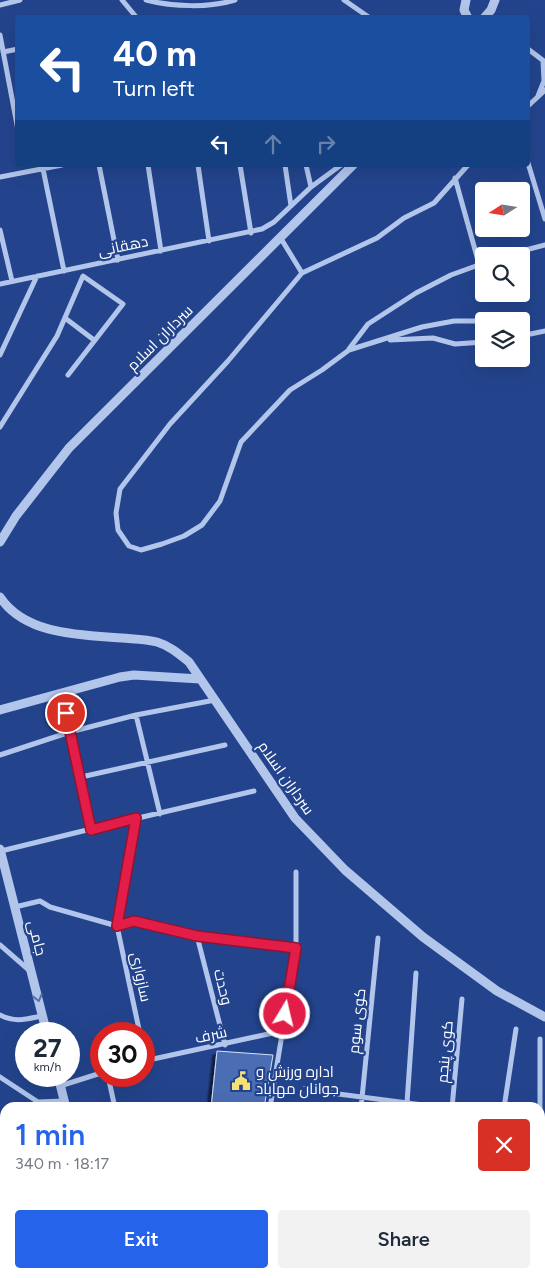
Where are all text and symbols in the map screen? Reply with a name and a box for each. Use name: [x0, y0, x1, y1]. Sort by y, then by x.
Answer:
text: 40 m: [113, 33, 197, 75]
icon: left: [30, 35, 95, 100]
text: Turn left: [113, 75, 195, 102]
icon: left: [206, 130, 234, 158]
icon: ahead: [259, 130, 287, 158]
icon: right: [312, 130, 340, 158]
north arrow: [475, 182, 530, 238]
map controls: [475, 182, 530, 367]
street label: دهقانی: [96, 232, 150, 261]
button: search: [475, 247, 530, 302]
street label: سرداران اسلام: [123, 301, 197, 375]
button: layers: [475, 312, 530, 367]
pin: [45, 692, 87, 734]
icon: arrive: [52, 699, 80, 727]
street label: سرداران اسلام: [253, 738, 318, 819]
street label: جامی: [23, 919, 50, 958]
street label: سازواری: [126, 950, 155, 1004]
street label: وحدت: [210, 967, 236, 1007]
position arrow: [258, 987, 310, 1039]
street label: کوی سوم: [345, 987, 370, 1055]
one-way arrow: [32, 993, 43, 1002]
street label: کوی پنجم: [433, 1020, 458, 1084]
speed limit sign: 30: [90, 1022, 155, 1087]
street label: شرف: [193, 1023, 229, 1047]
text: 27: [33, 1033, 62, 1063]
text: km/h: [34, 1060, 61, 1074]
place label: اداره ورزش و جوانان مهاباد: [256, 1063, 339, 1099]
public building icon: اداره ورزش و جوانان مهاباد: [230, 1070, 252, 1092]
text: 1 min: [15, 1116, 85, 1153]
button: close: [478, 1119, 530, 1171]
text: 340 m · 18:17: [15, 1154, 109, 1173]
button: Exit: [15, 1210, 268, 1268]
button: Share: [278, 1210, 530, 1268]

